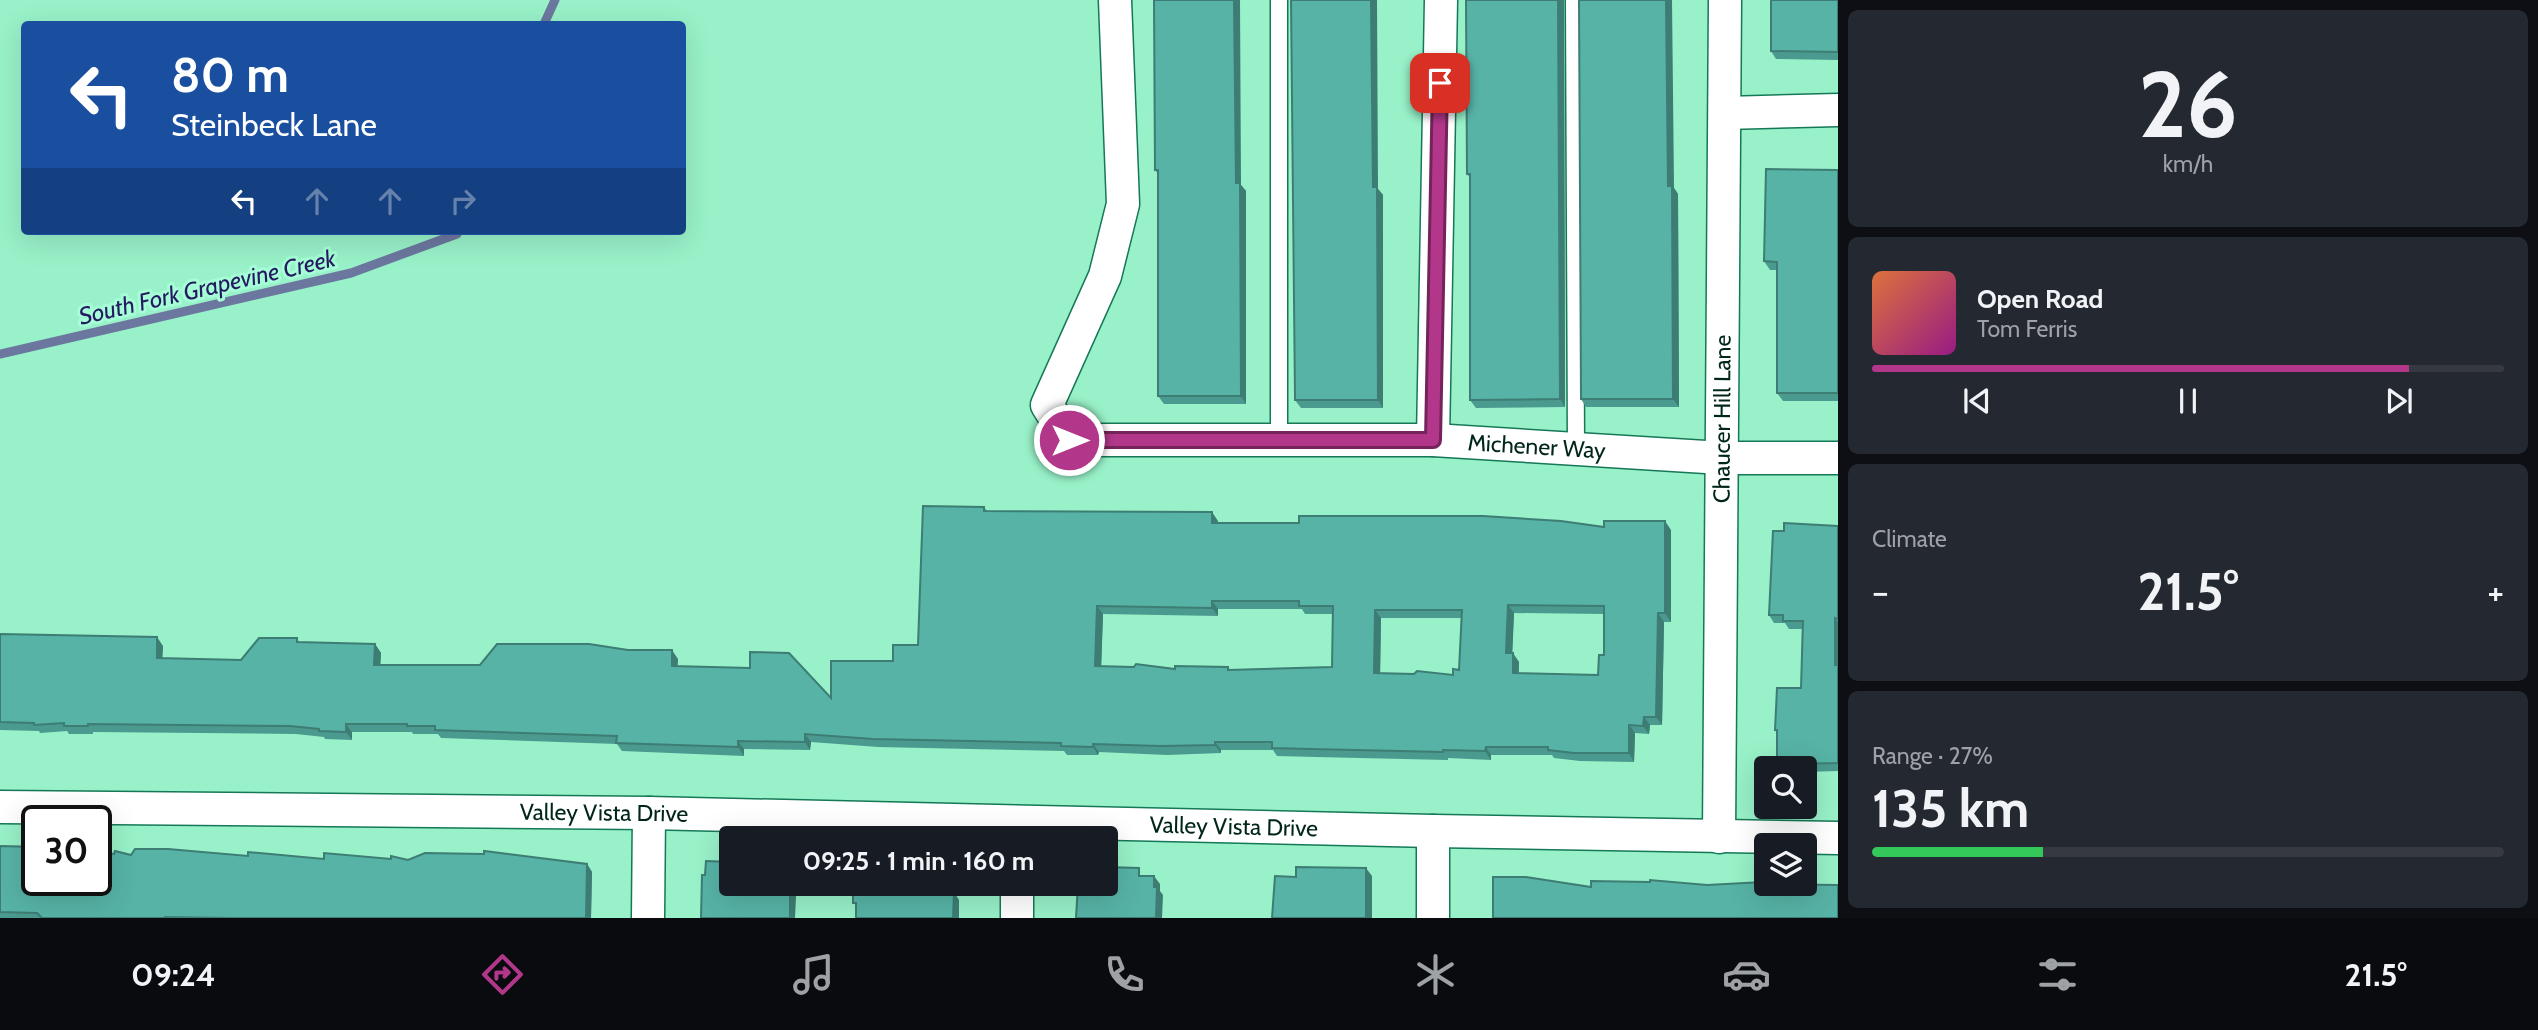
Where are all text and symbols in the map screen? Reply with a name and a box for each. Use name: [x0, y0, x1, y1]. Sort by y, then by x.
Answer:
text: 80 m: [171, 45, 289, 104]
icon: left: [56, 49, 147, 140]
text: 26: [2138, 49, 2238, 160]
pin: [1410, 53, 1470, 113]
icon: arrive: [1421, 64, 1459, 102]
text: Steinbeck Lane: [171, 105, 377, 144]
text: km/h: [2163, 150, 2213, 178]
icon: left: [225, 182, 263, 220]
icon: ahead: [298, 182, 336, 220]
icon: ahead: [371, 182, 409, 220]
icon: right: [444, 182, 482, 220]
water label: South Fork Grapevine Creek: [76, 243, 339, 331]
text: Open Road: [1977, 283, 2103, 315]
text: Tom Ferris: [1977, 315, 2077, 343]
street label: Chaucer Hill Lane: [1707, 334, 1737, 503]
icon: previous: [1958, 382, 1996, 420]
icon: pause: [2169, 382, 2207, 420]
icon: next: [2380, 382, 2418, 420]
position arrow: [1032, 403, 1106, 477]
street label: Michener Way: [1467, 428, 1607, 465]
text: Climate: [1872, 525, 1947, 553]
text: 21.5°: [2137, 560, 2239, 623]
text: −: [1872, 568, 1889, 615]
text: +: [2487, 568, 2504, 615]
text: Range · 27%: [1872, 742, 1993, 770]
map controls: [1754, 756, 1817, 896]
button: search: [1754, 756, 1817, 819]
text: 135 km: [1872, 777, 2029, 840]
street label: Valley Vista Drive: [520, 798, 689, 828]
speed limit sign: 30: [21, 805, 112, 896]
street label: Valley Vista Drive: [1149, 810, 1319, 842]
button: layers: [1754, 833, 1817, 896]
text: 09:25 · 1 min · 160 m: [803, 845, 1034, 877]
icon: directions: [478, 950, 527, 999]
icon: music: [789, 950, 838, 999]
icon: phone: [1100, 950, 1149, 999]
icon: climate: [1411, 950, 1460, 999]
icon: car: [1722, 950, 1771, 999]
icon: filters: [2033, 950, 2082, 999]
text: 09:24: [131, 955, 216, 994]
text: 21.5°: [2345, 955, 2407, 994]

